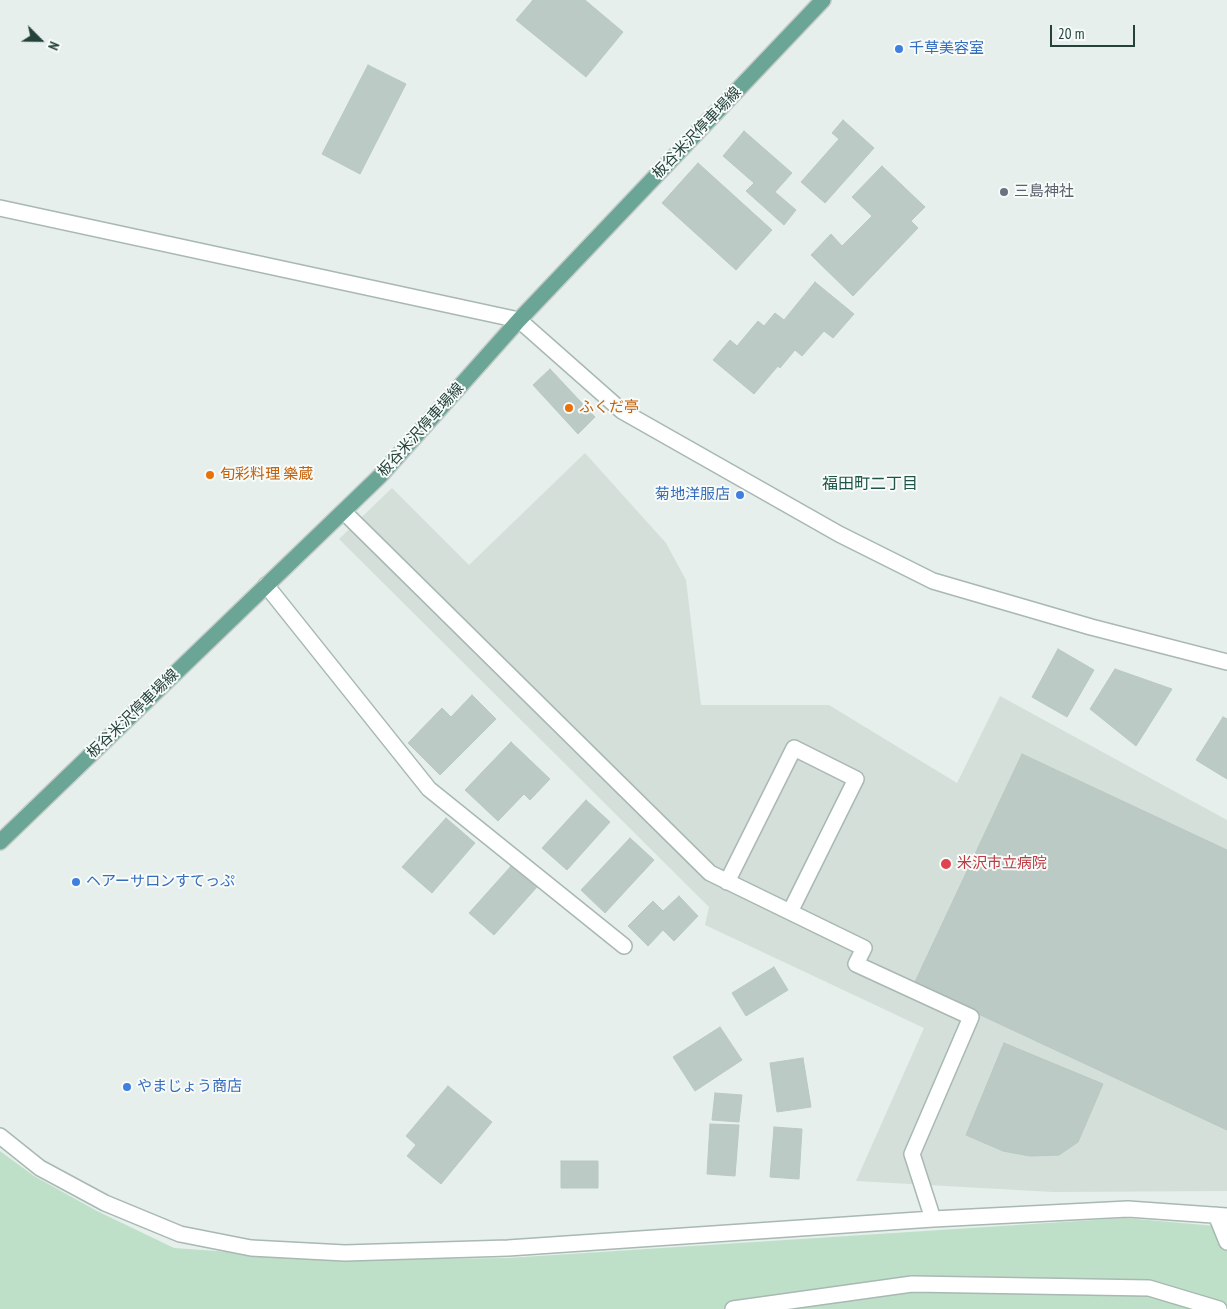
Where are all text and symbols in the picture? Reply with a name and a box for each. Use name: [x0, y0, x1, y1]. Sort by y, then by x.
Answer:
north arrow: [15, 15, 65, 65]
scale bar: [1052, 15, 1137, 47]
text: 20 m: [1058, 24, 1084, 43]
text: N: [44, 39, 64, 53]
place label: 千草美容室: [909, 40, 984, 58]
marker: 千草美容室: [893, 43, 905, 55]
street label: 板谷米沢停車場線: [649, 84, 745, 182]
place label: 三島神社: [1014, 183, 1074, 201]
marker: 三島神社: [998, 186, 1010, 198]
street label: 板谷米沢停車場線: [374, 379, 468, 481]
place label: ふくだ亭: [579, 399, 639, 417]
marker: ふくだ亭: [563, 402, 575, 414]
place label: 旬彩料理 樂蔵: [220, 466, 313, 484]
marker: 旬彩料理 樂蔵: [204, 469, 216, 481]
district label: 福田町二丁目: [822, 474, 918, 494]
place label: 菊地洋服店: [655, 486, 730, 504]
marker: 菊地洋服店: [734, 489, 746, 501]
street label: 板谷米沢停車場線: [84, 666, 182, 762]
place label: 米沢市立病院: [957, 855, 1047, 873]
marker: 米沢市立病院: [939, 857, 953, 871]
place label: ヘアーサロンすてっぷ: [86, 873, 235, 891]
marker: ヘアーサロンすてっぷ: [70, 876, 82, 888]
place label: やまじょう商店: [137, 1078, 242, 1096]
marker: やまじょう商店: [121, 1081, 133, 1093]

